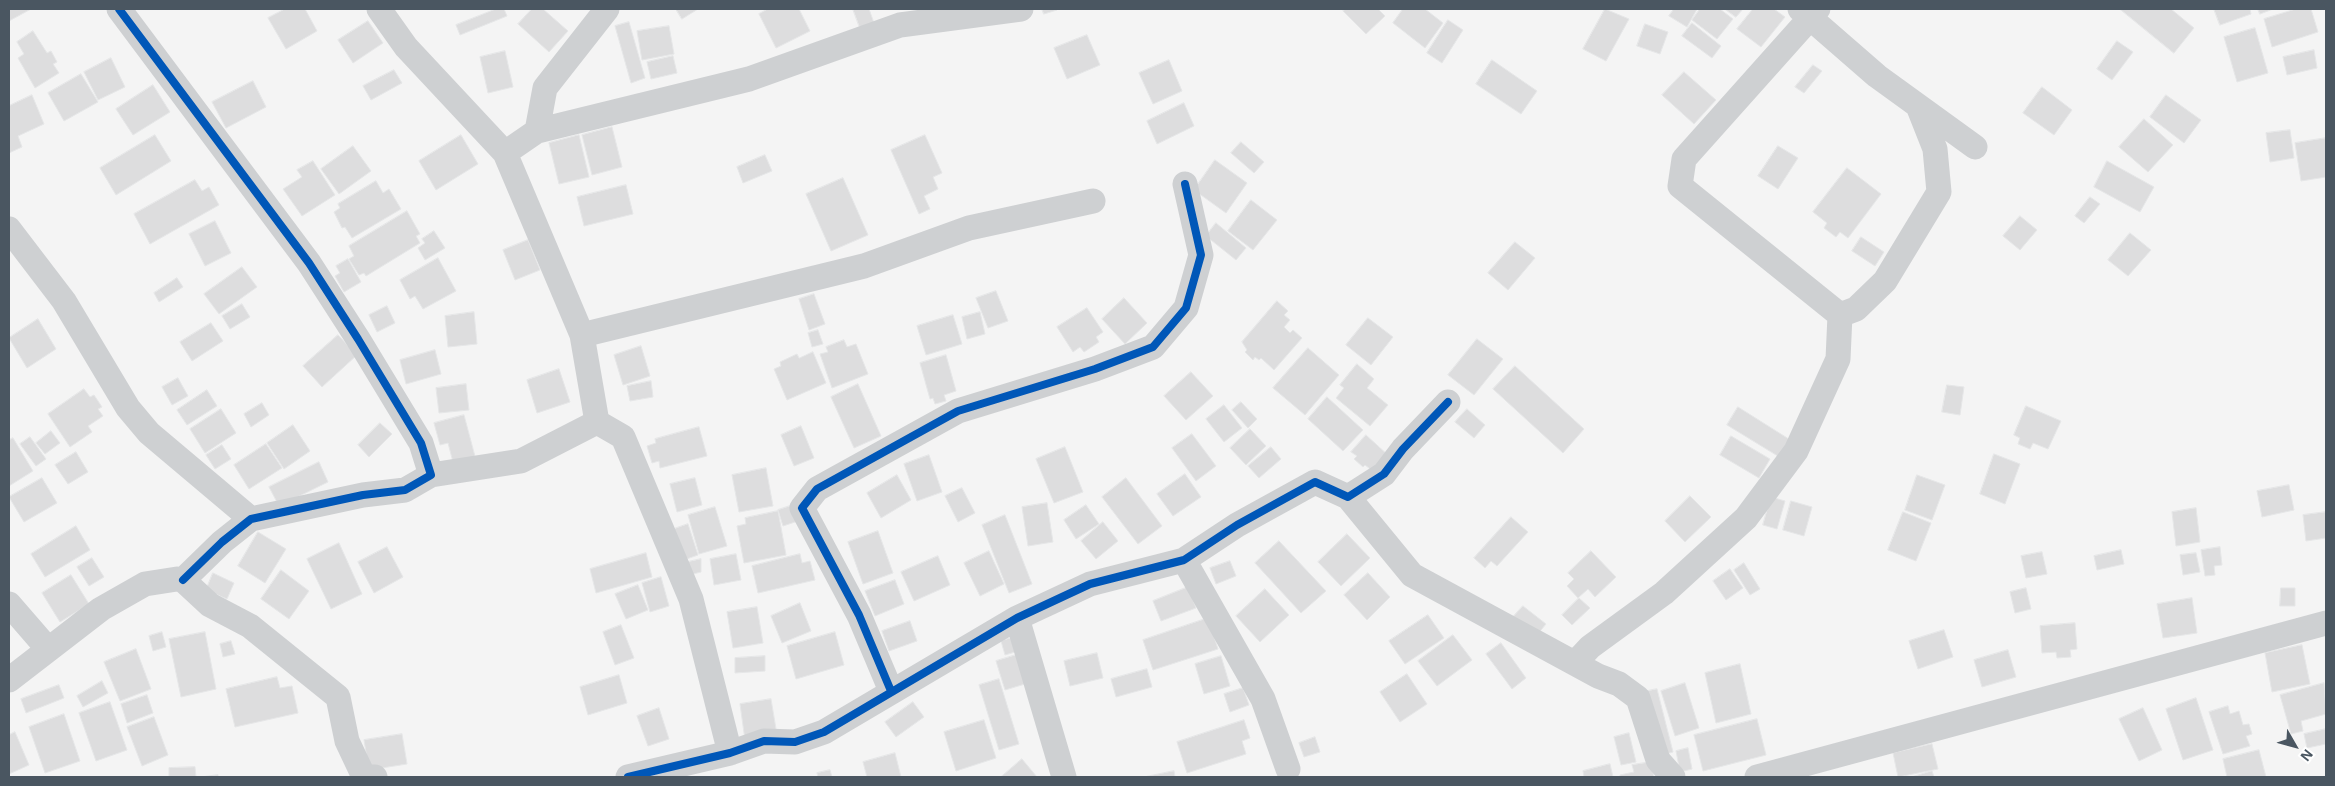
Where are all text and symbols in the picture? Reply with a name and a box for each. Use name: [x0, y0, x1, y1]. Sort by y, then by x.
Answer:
north arrow: [2270, 721, 2320, 771]
text: N: [2297, 746, 2316, 764]

